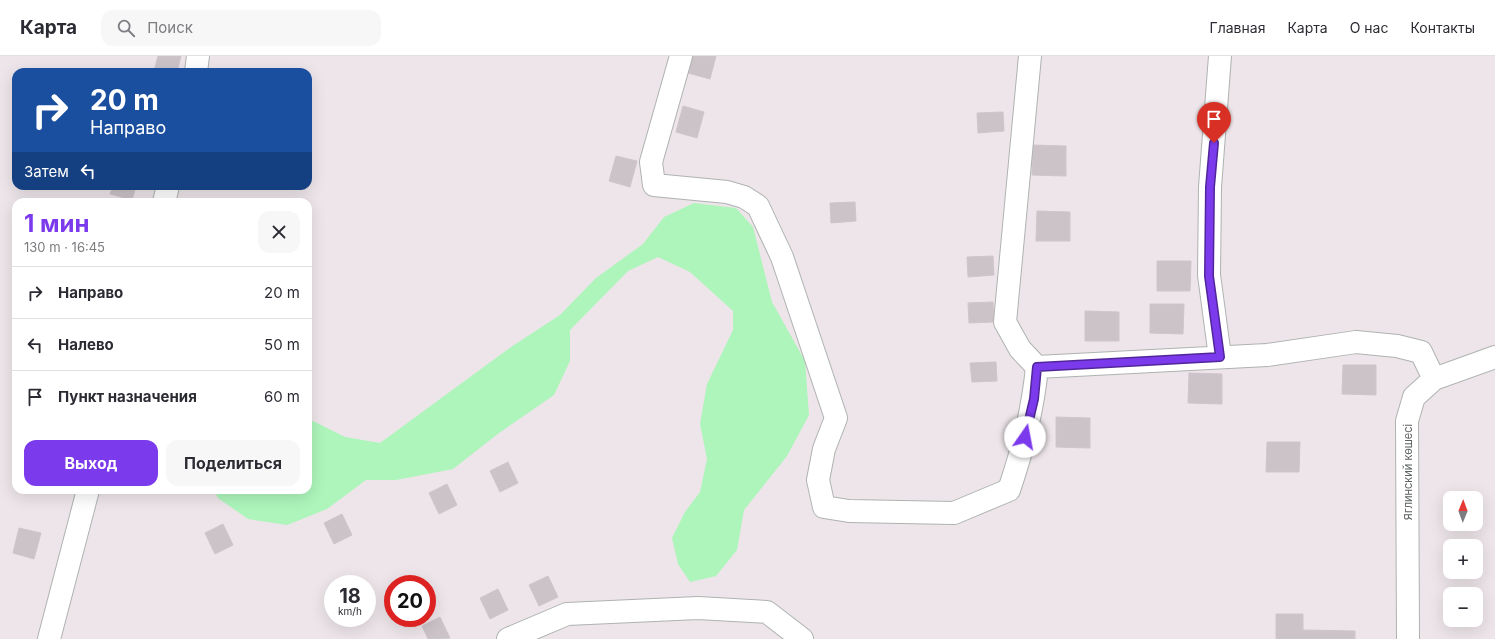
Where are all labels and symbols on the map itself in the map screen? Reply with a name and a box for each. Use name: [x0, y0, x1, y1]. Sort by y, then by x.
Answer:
pin: [1197, 102, 1231, 143]
position arrow: [1004, 416, 1046, 458]
street label: Яглинский көшесі: [1401, 424, 1415, 520]
north arrow: [1443, 491, 1483, 531]
speed limit sign: 20: [384, 575, 436, 627]

